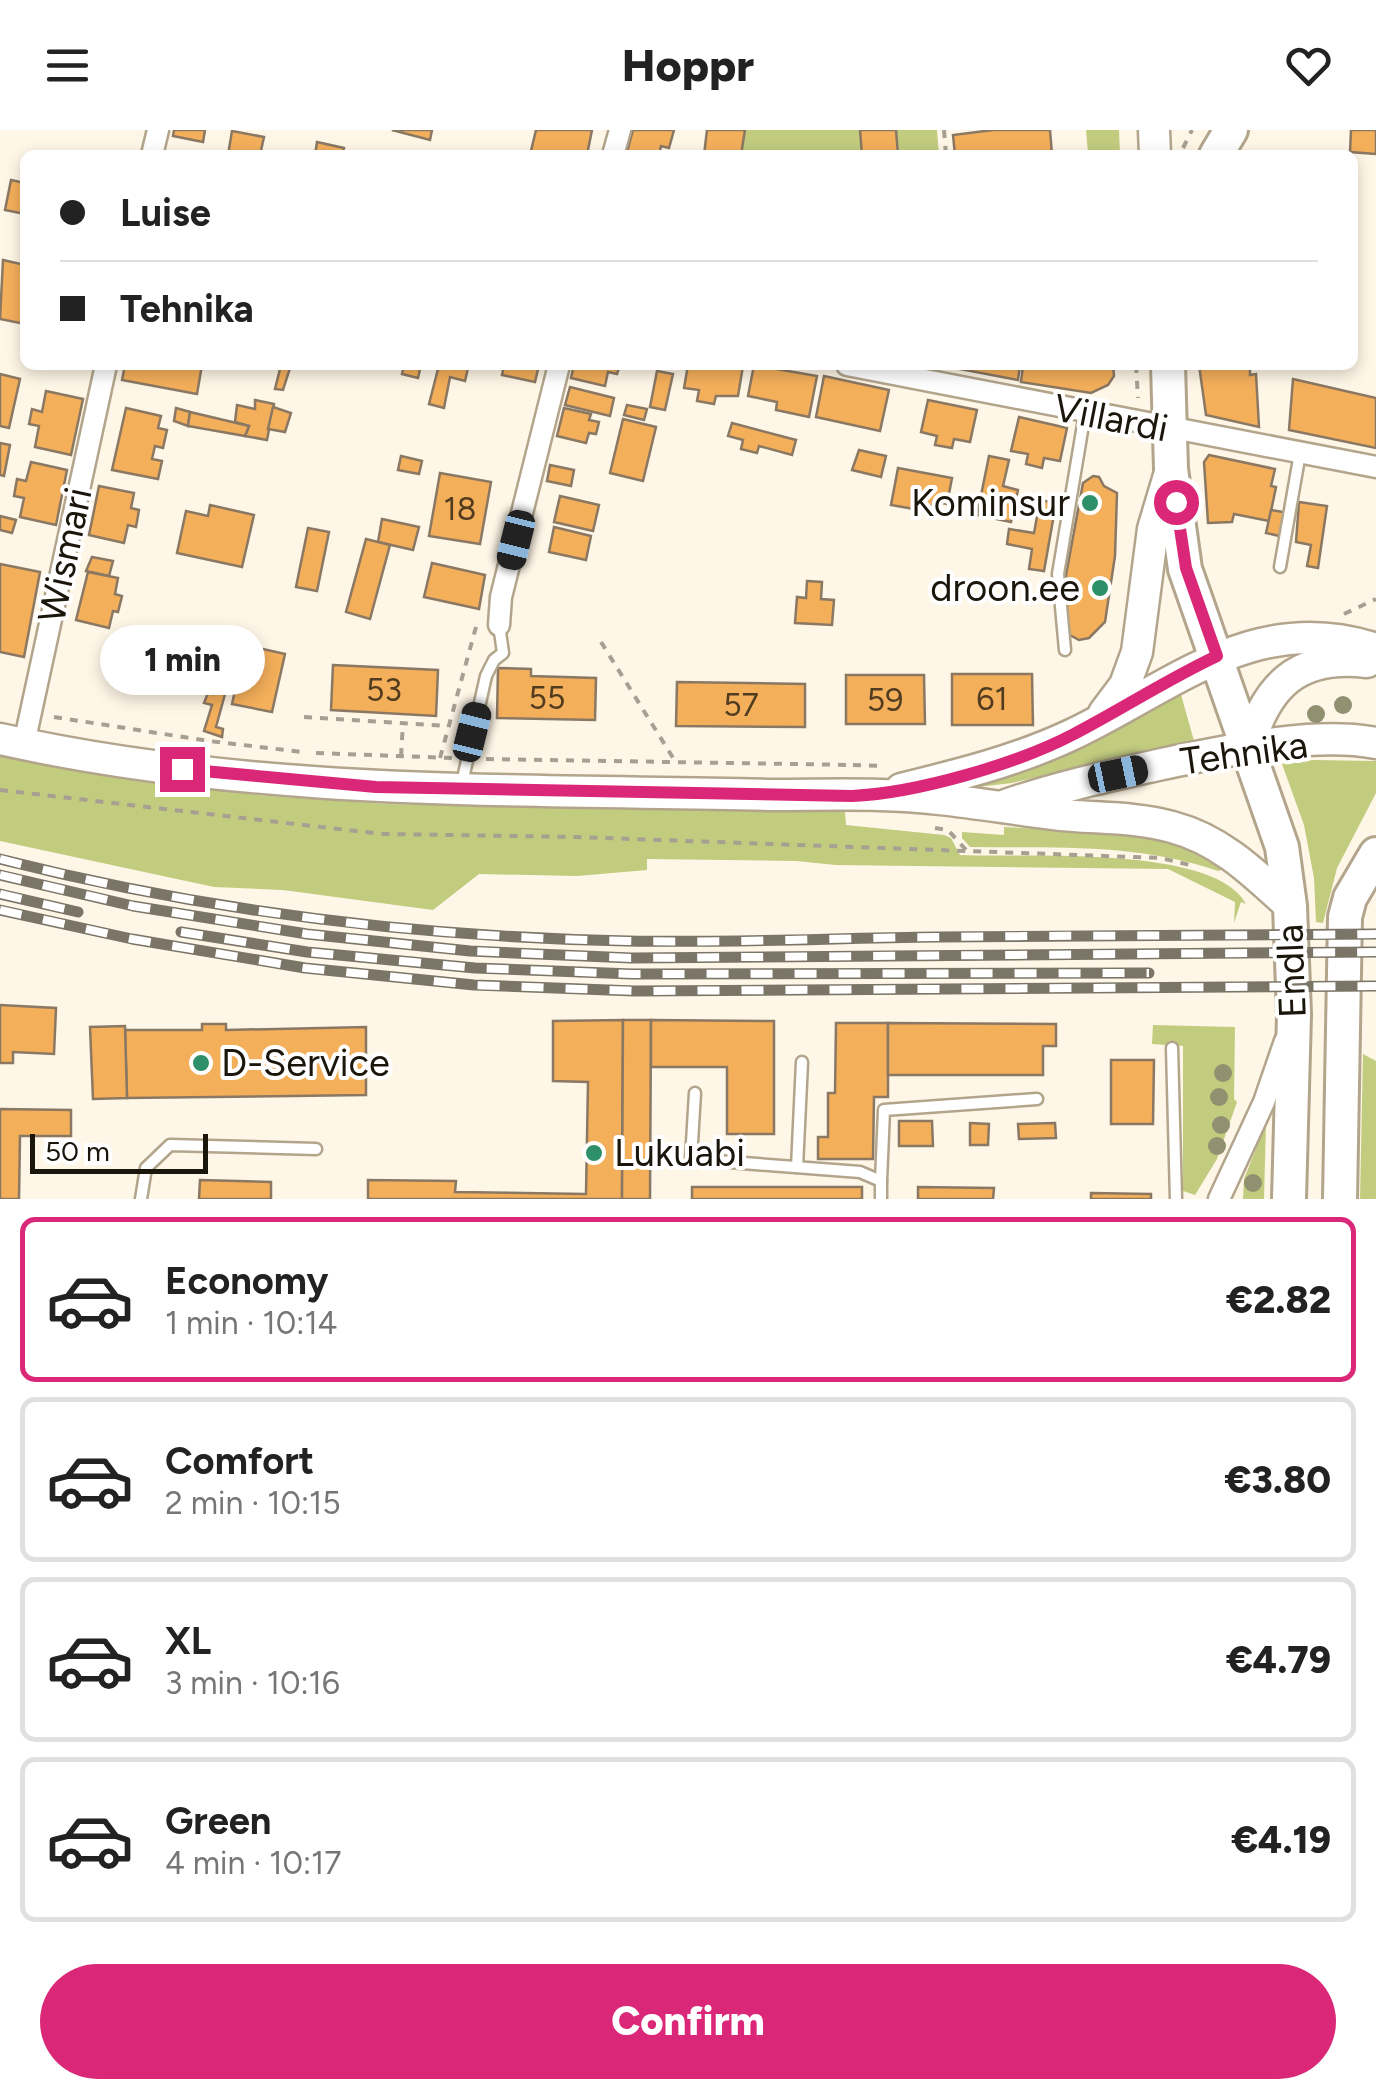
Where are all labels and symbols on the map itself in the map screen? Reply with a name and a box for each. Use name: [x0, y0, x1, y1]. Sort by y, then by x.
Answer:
street label: Villardi: [1050, 384, 1172, 452]
place label: Kominsur: [911, 480, 1070, 526]
route start: [1154, 480, 1199, 525]
street label: Wismari: [28, 484, 102, 626]
house number: 18: [444, 490, 476, 528]
marker: Kominsur: [1079, 492, 1101, 514]
car: [494, 507, 538, 573]
place label: droon.ee: [930, 565, 1080, 611]
marker: droon.ee: [1089, 577, 1111, 599]
callout: 1 min: [100, 624, 264, 694]
house number: 53: [366, 671, 402, 709]
house number: 55: [529, 679, 565, 717]
house number: 61: [976, 680, 1008, 718]
house number: 59: [867, 681, 903, 719]
house number: 57: [723, 686, 759, 724]
car: [450, 699, 494, 765]
street label: Tehnika: [1177, 721, 1311, 785]
route end: [160, 747, 205, 792]
car: [1086, 753, 1150, 795]
street label: Endla: [1266, 923, 1316, 1019]
place label: D-Service: [221, 1040, 390, 1086]
marker: D-Service: [190, 1052, 212, 1074]
scale bar: [30, 1129, 208, 1174]
place label: Lukuabi: [614, 1130, 745, 1176]
marker: Lukuabi: [583, 1142, 605, 1164]

